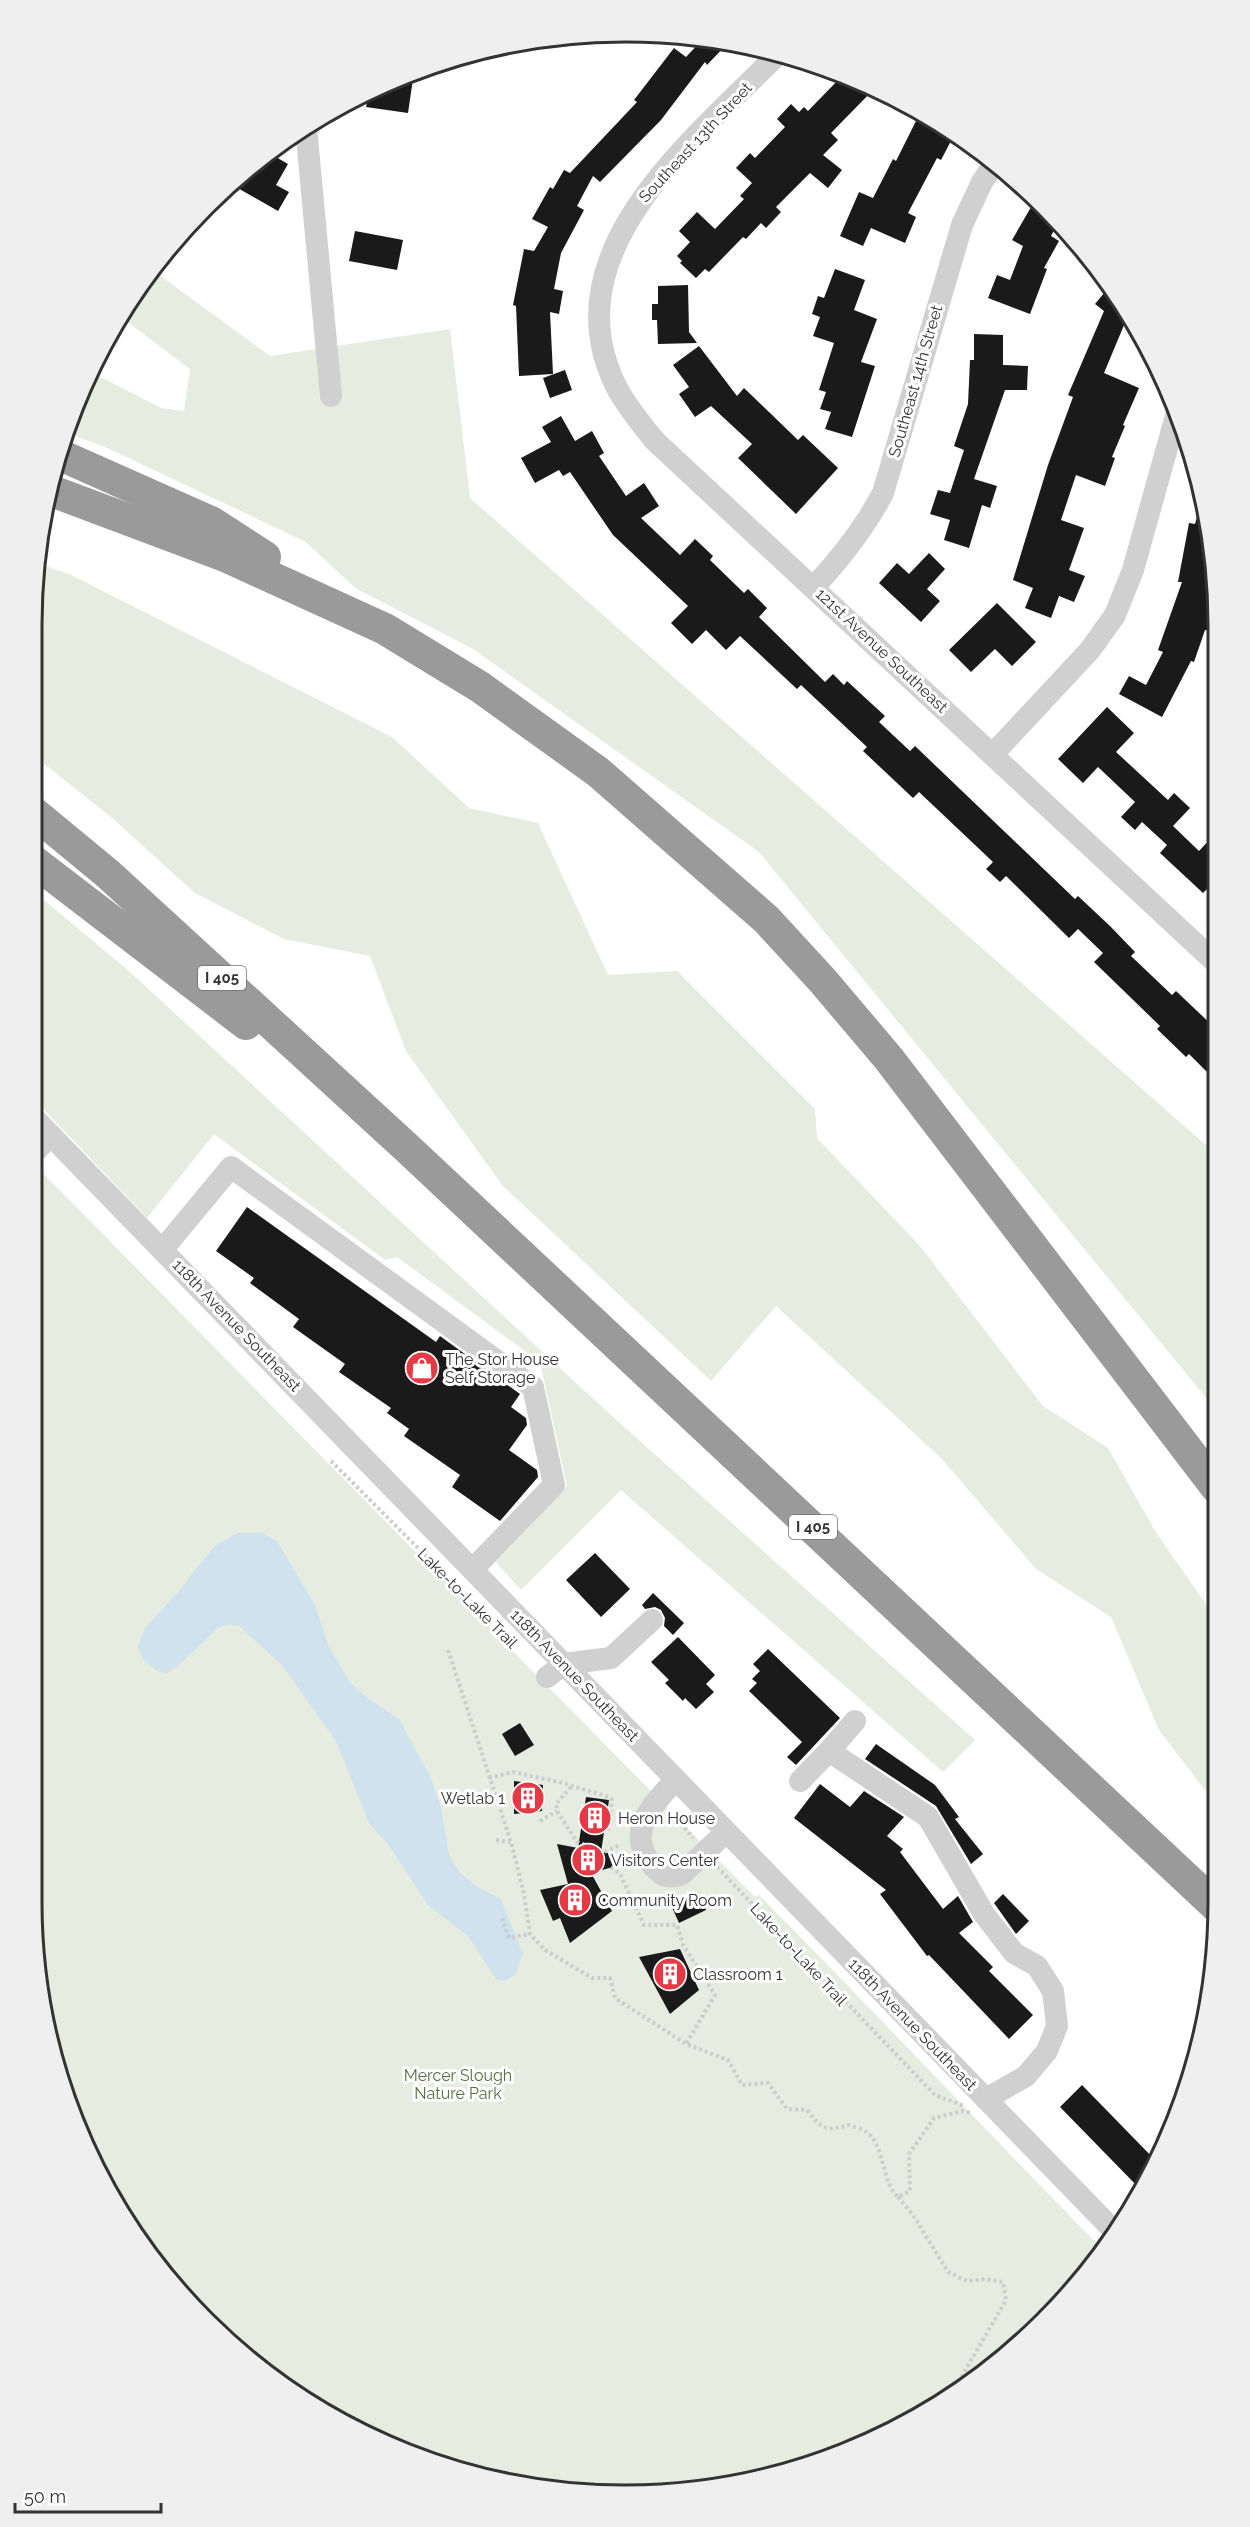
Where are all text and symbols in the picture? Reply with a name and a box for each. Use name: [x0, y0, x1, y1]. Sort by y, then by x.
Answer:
street label: Southeast 13th Street: [635, 78, 756, 206]
street label: Southeast 14th Street: [885, 302, 946, 459]
street label: 121st Avenue Southeast: [812, 584, 952, 717]
road number: I 405: [198, 966, 246, 990]
street label: 118th Avenue Southeast: [169, 1255, 305, 1396]
shop icon: The Stor House Self Storage: [404, 1350, 440, 1386]
place label: The Stor House Self Storage: [445, 1350, 559, 1387]
road number: I 405: [789, 1515, 837, 1539]
street label: Lake-to-Lake Trail: [414, 1545, 522, 1653]
street label: 118th Avenue Southeast: [507, 1605, 643, 1746]
building icon: Wetlab 1: [510, 1780, 546, 1816]
place label: Wetlab 1: [441, 1789, 505, 1808]
building icon: Heron House: [577, 1800, 613, 1836]
place label: Heron House: [618, 1809, 715, 1828]
building icon: Visitors Center: [570, 1842, 606, 1878]
place label: Visitors Center: [611, 1851, 719, 1870]
building icon: Community Room: [557, 1882, 593, 1918]
place label: Community Room: [598, 1891, 732, 1910]
street label: Lake-to-Lake Trail: [746, 1899, 851, 2010]
street label: 118th Avenue Southeast: [845, 1954, 981, 2095]
building icon: Classroom 1: [652, 1956, 688, 1992]
place label: Classroom 1: [693, 1965, 783, 1984]
park label: Mercer Slough Nature Park: [404, 2066, 512, 2103]
scale bar: [15, 2476, 160, 2514]
text: 50 m: [24, 2486, 66, 2507]

